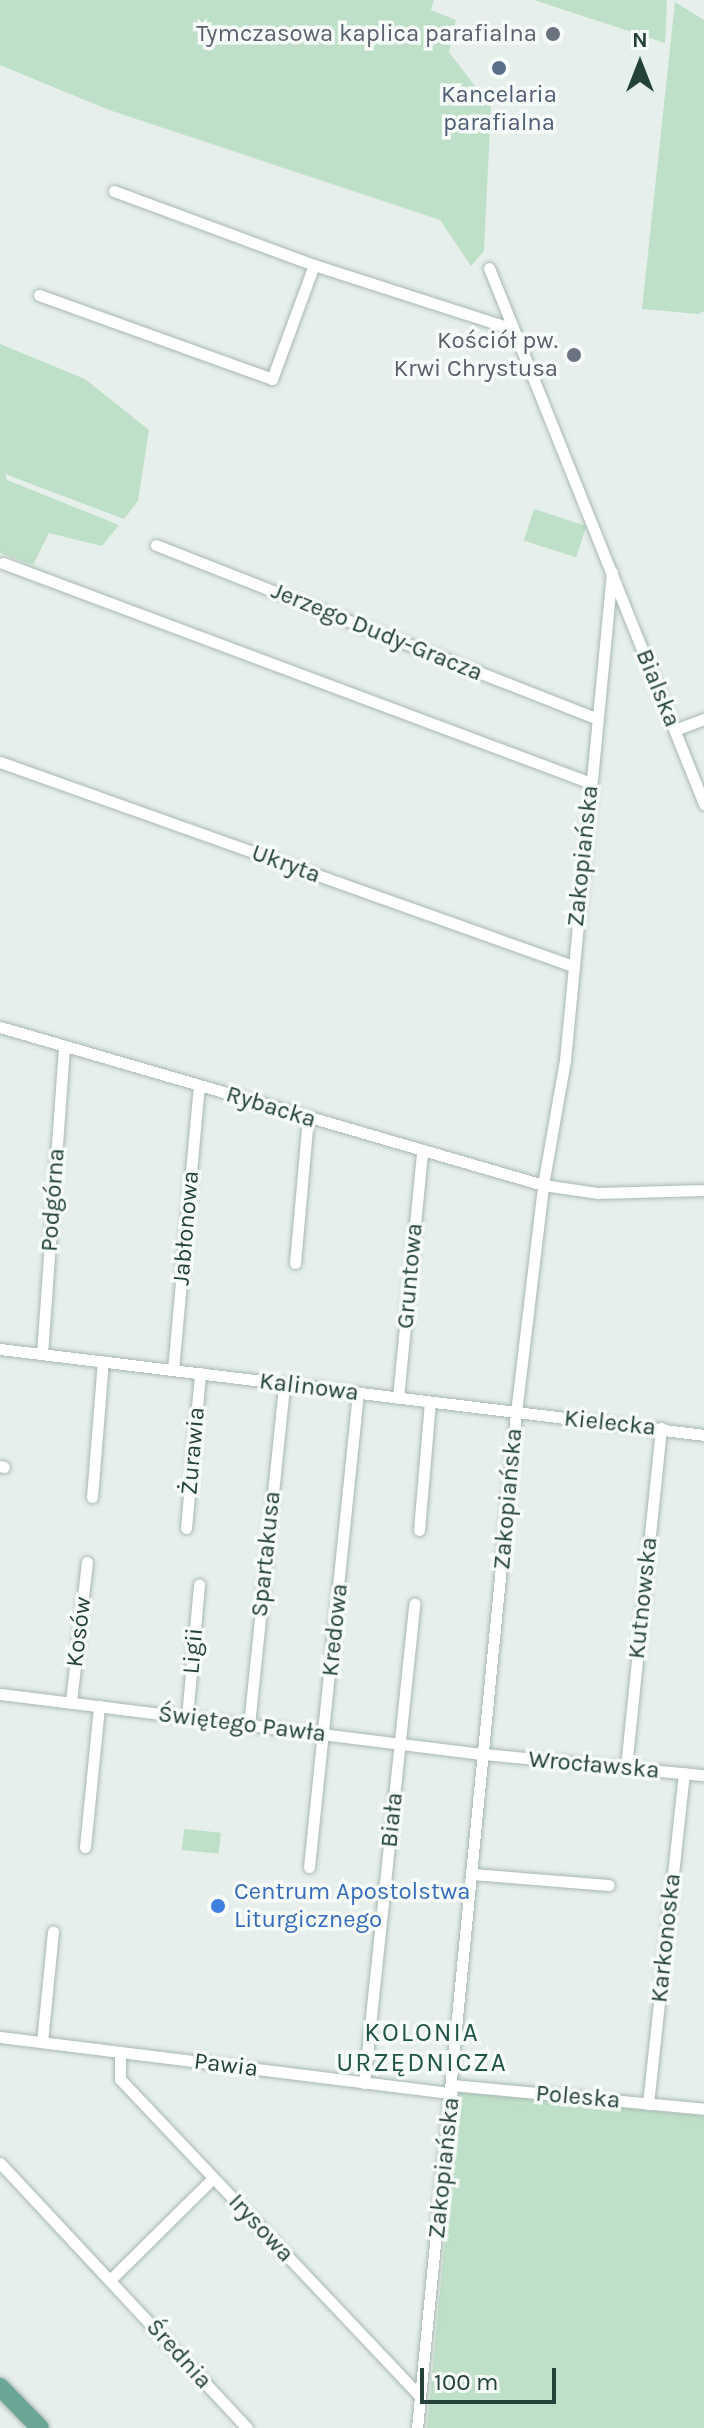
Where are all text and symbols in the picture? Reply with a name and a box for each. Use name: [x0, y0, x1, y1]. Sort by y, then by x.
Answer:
place label: Tymczasowa kaplica parafialna: [196, 20, 537, 48]
north arrow: [600, 24, 680, 104]
marker: Tymczasowa kaplica parafialna: [544, 25, 562, 43]
text: N: [632, 27, 648, 53]
marker: Kancelaria parafialna: [490, 59, 508, 77]
place label: Kancelaria parafialna: [441, 81, 557, 137]
place label: Kościół pw. Krwi Chrystusa: [393, 327, 558, 383]
marker: Kościół pw. Krwi Chrystusa: [565, 346, 583, 364]
street label: Jerzego Dudy-Gracza: [267, 576, 487, 688]
street label: Bialska: [629, 645, 687, 731]
street label: Zakopiańska: [561, 784, 605, 928]
street label: Ukryta: [248, 838, 324, 890]
street label: Rybacka: [223, 1080, 319, 1134]
street label: Podgórna: [35, 1147, 71, 1253]
street label: Jabłonowa: [167, 1169, 205, 1287]
street label: Gruntowa: [391, 1222, 429, 1330]
street label: Kalinowa: [258, 1367, 360, 1407]
street label: Kielecka: [563, 1404, 657, 1442]
street label: Żurawia: [175, 1406, 211, 1496]
street label: Zakopiańska: [487, 1427, 529, 1571]
street label: Spartakusa: [245, 1490, 287, 1618]
street label: Kutnowska: [622, 1536, 664, 1660]
street label: Kredowa: [316, 1582, 354, 1678]
street label: Kosów: [60, 1595, 98, 1669]
street label: Ligii: [177, 1627, 209, 1675]
street label: Świętego Pawła: [156, 1699, 328, 1749]
street label: Wrocławska: [527, 1745, 661, 1785]
street label: Biała: [375, 1791, 409, 1849]
street label: Karkonoska: [645, 1872, 687, 2004]
place label: Centrum Apostolstwa Liturgicznego: [234, 1878, 471, 1934]
marker: Centrum Apostolstwa Liturgicznego: [209, 1897, 227, 1915]
district label: KOLONIA URZĘDNICZA: [336, 2017, 508, 2078]
street label: Pawia: [192, 2047, 260, 2083]
street label: Poleska: [535, 2079, 621, 2115]
street label: Zakopiańska: [422, 2096, 466, 2240]
street label: Irysowa: [222, 2188, 300, 2268]
street label: Średnia: [140, 2313, 218, 2395]
scale bar: [424, 2352, 560, 2402]
text: 100 m: [434, 2368, 499, 2396]

